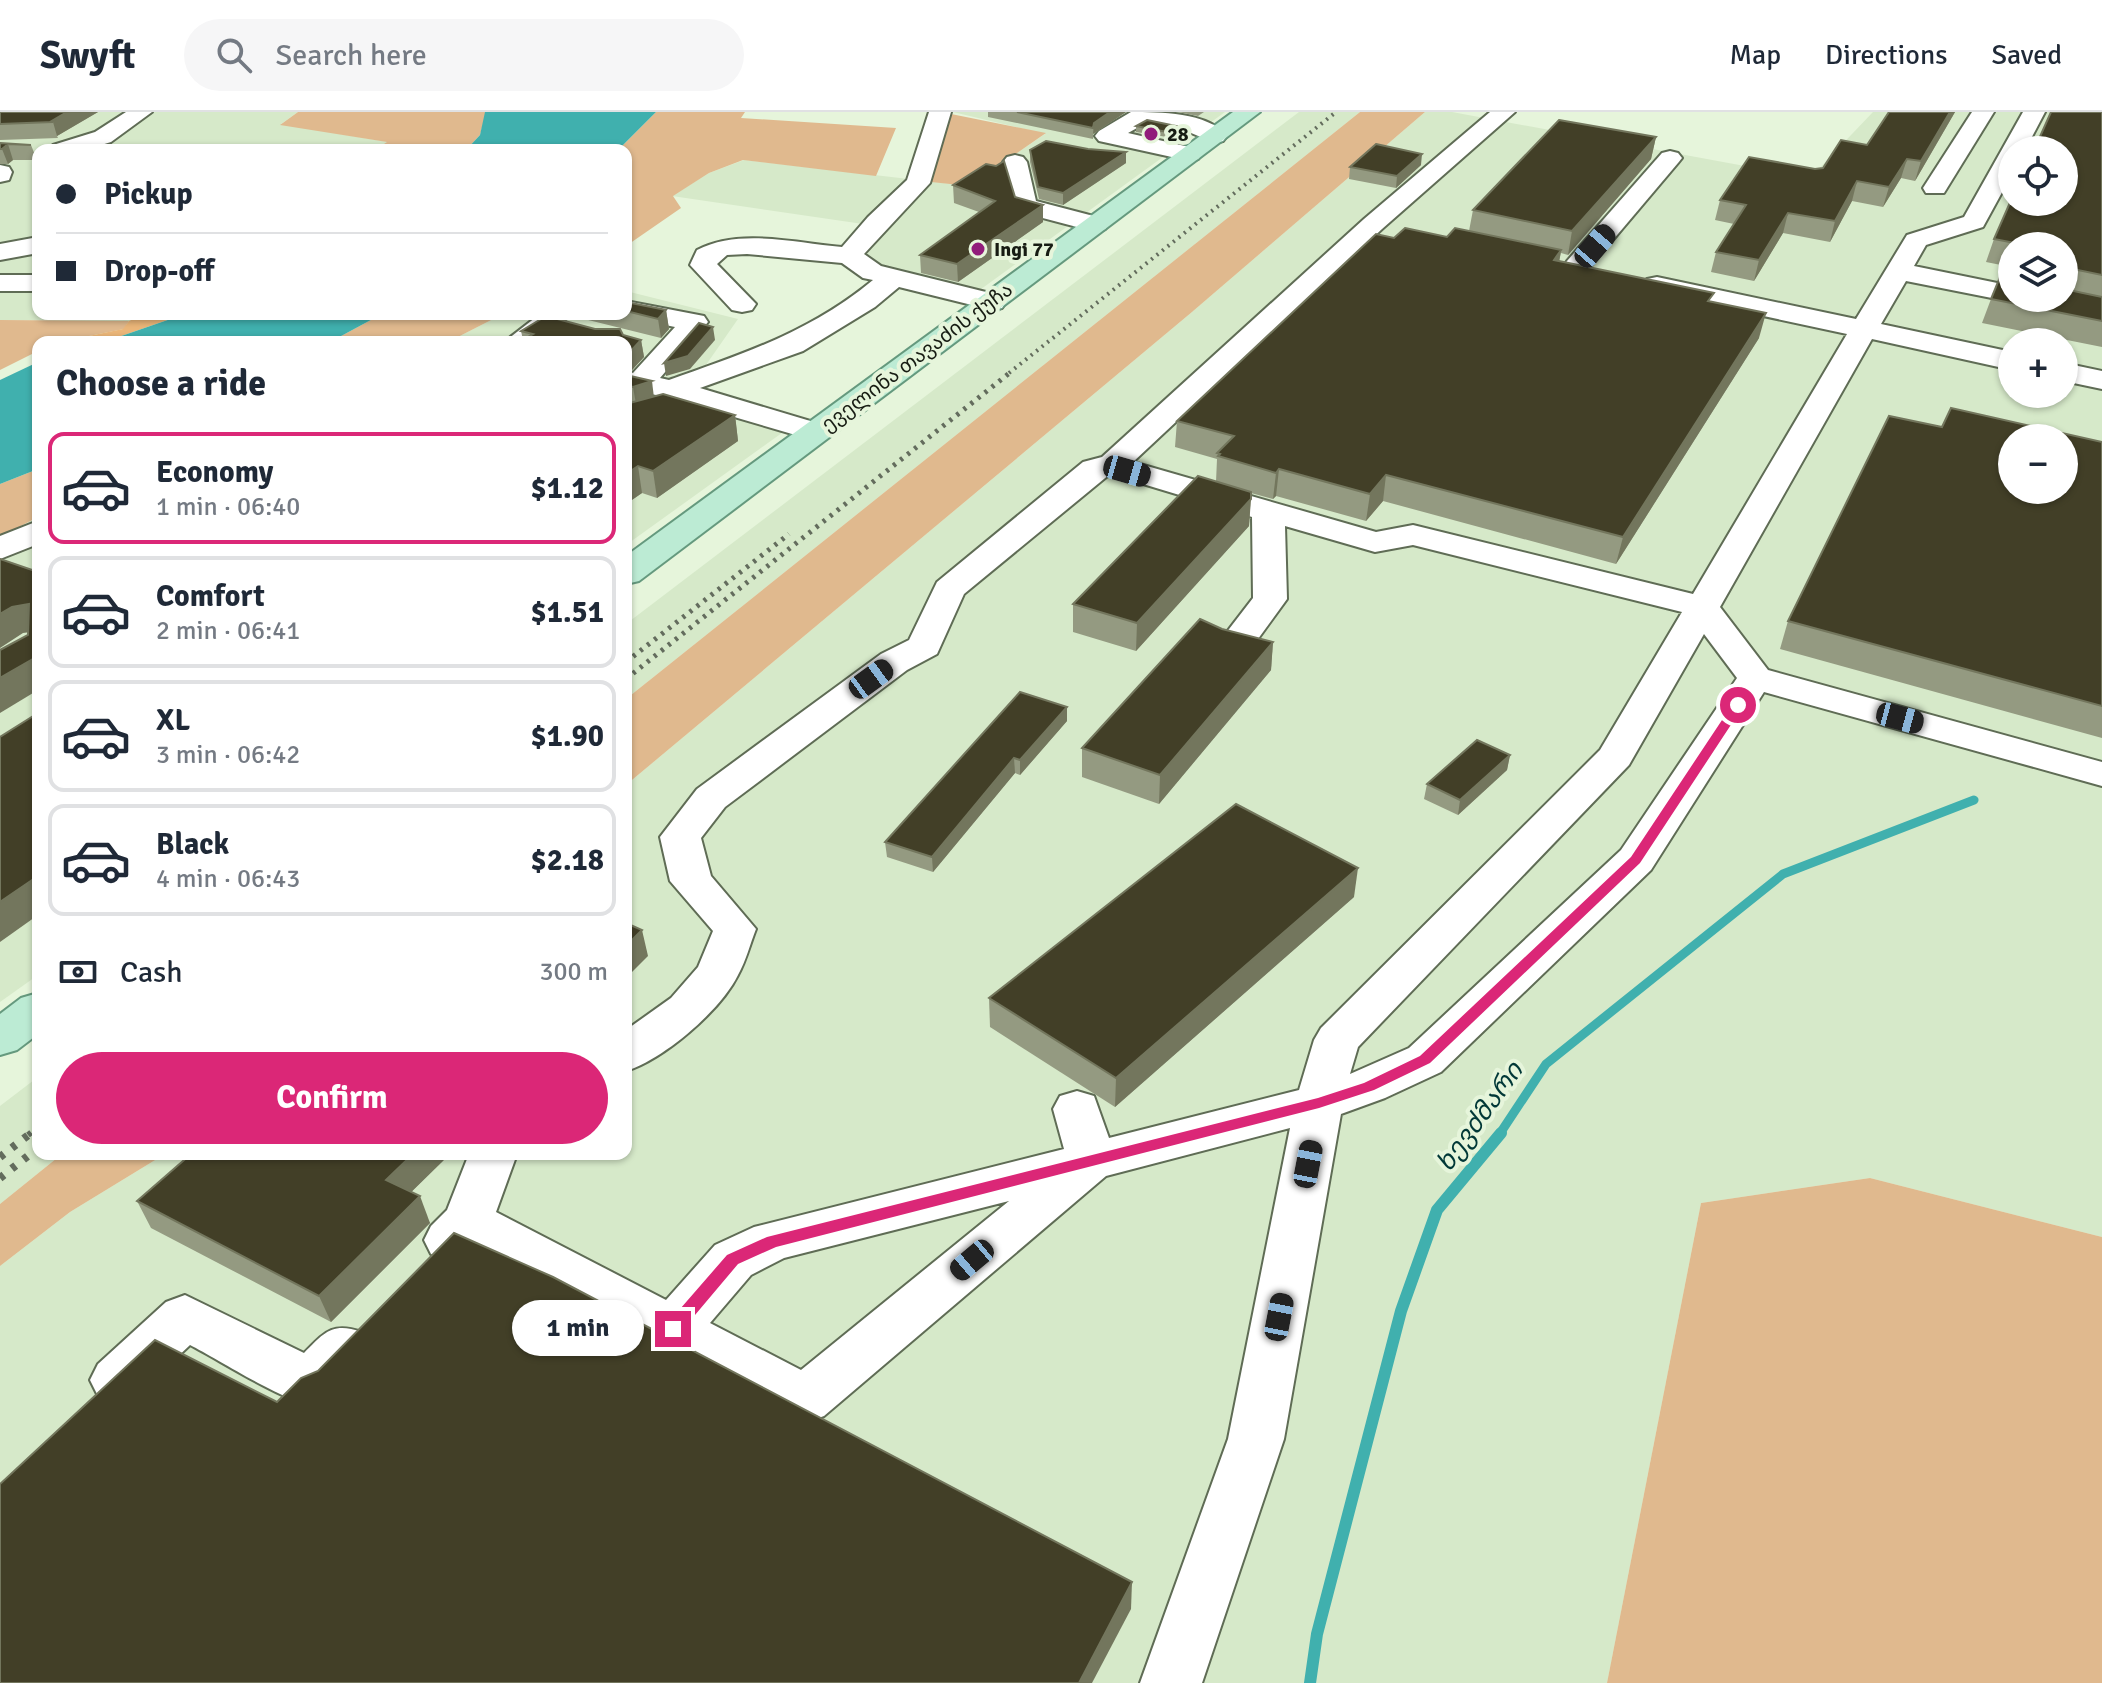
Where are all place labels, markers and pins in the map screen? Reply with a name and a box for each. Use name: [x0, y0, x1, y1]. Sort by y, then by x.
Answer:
place label: 28: [1167, 122, 1189, 147]
marker: 28: [1142, 125, 1160, 143]
place label: Ingi 77: [994, 237, 1054, 262]
marker: Ingi 77: [969, 240, 987, 258]

